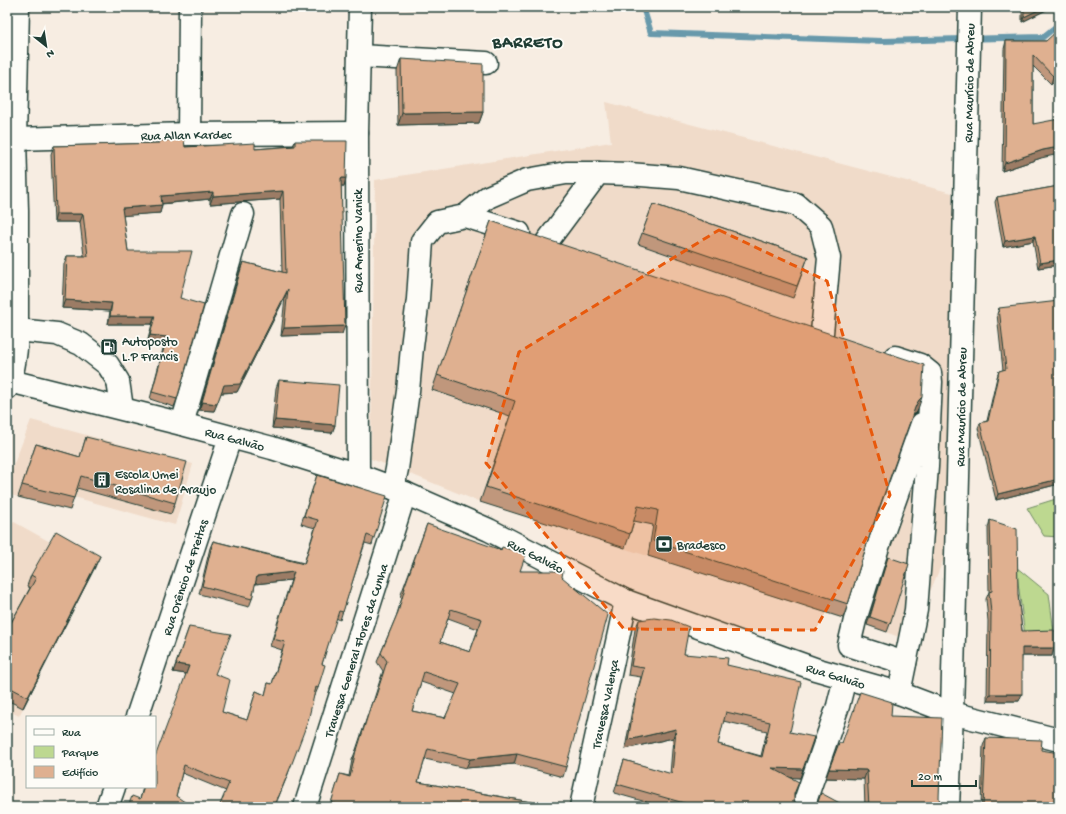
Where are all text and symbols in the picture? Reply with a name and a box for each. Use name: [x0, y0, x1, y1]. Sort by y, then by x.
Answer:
street label: Rua Maurício de Abreu: [962, 23, 979, 143]
north arrow: [26, 26, 66, 66]
district label: BARRETO: [492, 34, 563, 54]
text: N: [44, 46, 56, 60]
street label: Rua Allan Kardec: [141, 128, 232, 145]
street label: Rua Amerino Vanick: [352, 188, 367, 293]
place label: Autoposto L.P Francis: [122, 335, 179, 365]
fuel station icon: Autoposto L.P Francis: [99, 337, 119, 357]
street label: Rua Maurício de Abreu: [954, 347, 971, 467]
street label: Rua Galvão: [203, 425, 266, 456]
place label: Escola Umei Rosalina de Araujo: [115, 468, 216, 498]
building icon: Escola Umei Rosalina de Araujo: [92, 470, 112, 490]
street label: Rua Orêncio de Freitas: [161, 517, 213, 638]
bank icon: Bradesco: [654, 534, 674, 554]
street label: Rua Galvão: [504, 537, 566, 578]
place label: Bradesco: [676, 539, 726, 554]
street label: Travessa General Flores da Cunha: [322, 561, 393, 740]
street label: Travessa Valença: [589, 658, 623, 752]
street label: Rua Galvão: [804, 661, 867, 694]
legend: [26, 716, 156, 788]
text: Rua: [62, 727, 81, 741]
text: Parque: [61, 747, 99, 761]
scale bar: [912, 762, 976, 788]
text: Edifício: [62, 767, 98, 781]
text: 20 m: [918, 771, 943, 785]

